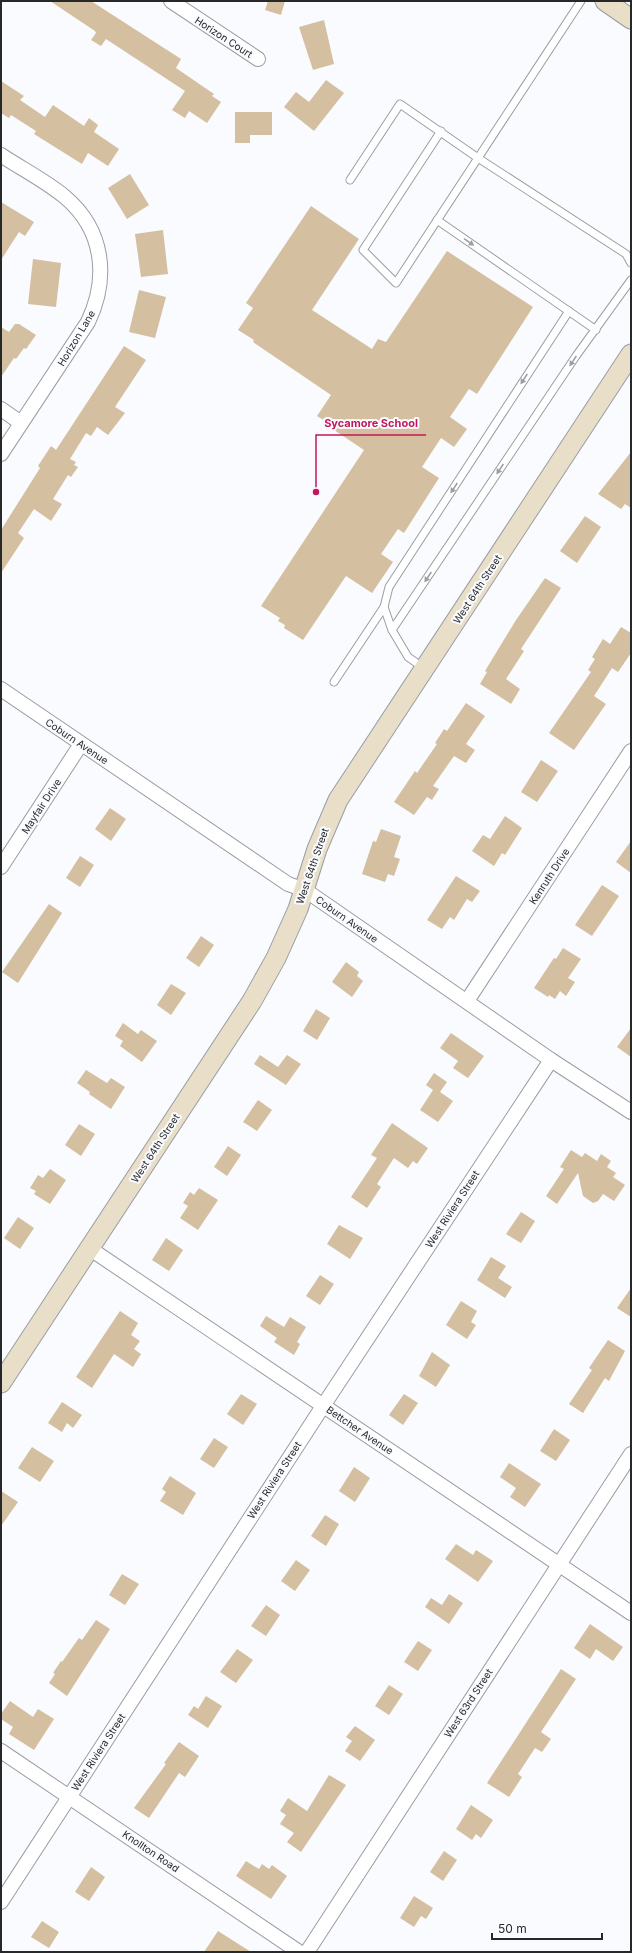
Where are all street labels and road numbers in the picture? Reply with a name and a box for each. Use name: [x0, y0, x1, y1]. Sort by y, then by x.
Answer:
street label: Horizon Court: [193, 14, 256, 60]
street label: Horizon Lane: [55, 308, 97, 368]
street label: West 64th Street: [450, 552, 504, 626]
street label: Coburn Avenue: [43, 716, 111, 767]
street label: Mayfair Drive: [19, 776, 63, 836]
street label: West 64th Street: [293, 826, 331, 906]
street label: Kenruth Drive: [526, 846, 572, 906]
street label: Coburn Avenue: [314, 893, 381, 945]
street label: West 64th Street: [128, 1111, 182, 1185]
street label: West Riviera Street: [423, 1168, 482, 1250]
street label: Bettcher Avenue: [324, 1403, 396, 1457]
street label: West Riviera Street: [245, 1439, 304, 1521]
street label: West 63rd Street: [441, 1666, 495, 1740]
street label: West Riviera Street: [69, 1711, 128, 1793]
street label: Knollton Road: [120, 1828, 182, 1874]

